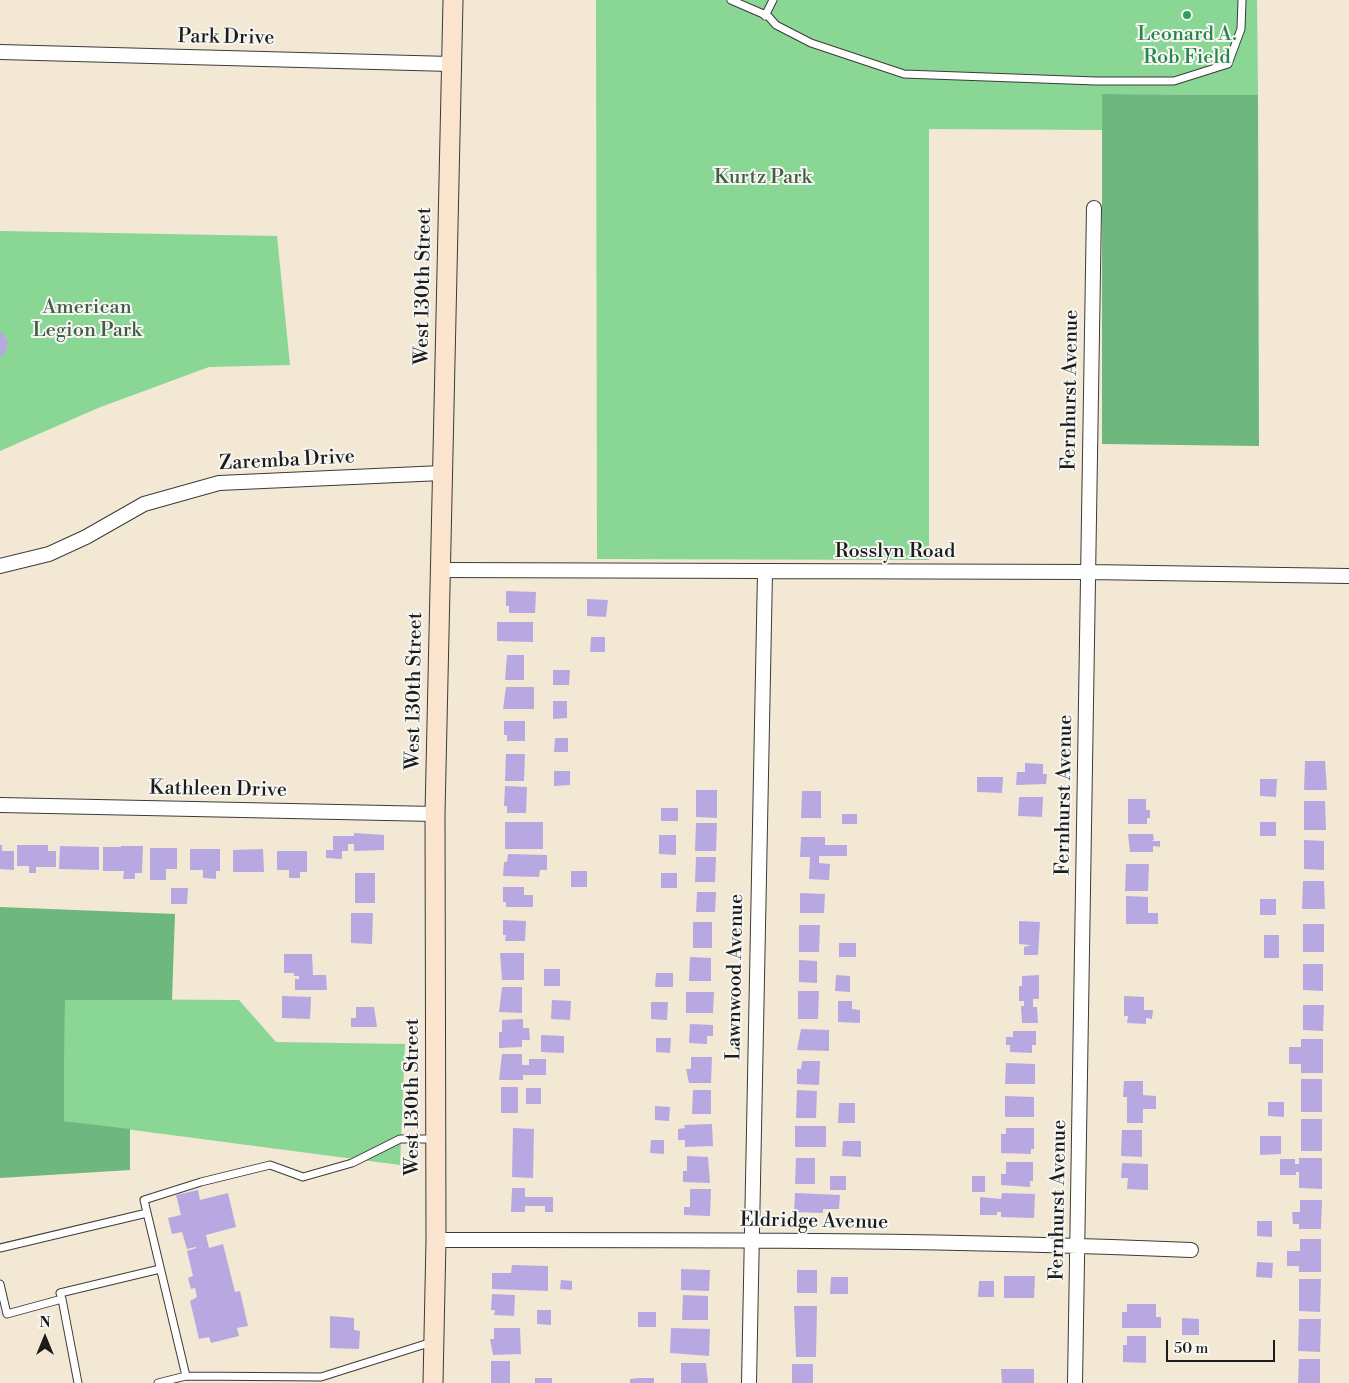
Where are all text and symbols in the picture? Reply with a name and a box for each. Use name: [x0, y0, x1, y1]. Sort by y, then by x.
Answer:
marker: Leonard A. Rob Field: [1181, 9, 1193, 21]
place label: Leonard A. Rob Field: [1137, 23, 1237, 70]
street label: Park Drive: [177, 25, 275, 51]
park label: Kurtz Park: [714, 166, 812, 190]
street label: West 130th Street: [411, 207, 437, 365]
park label: American Legion Park: [32, 296, 142, 343]
street label: Fernhurst Avenue: [1058, 309, 1084, 471]
street label: Zaremba Drive: [219, 445, 355, 477]
street label: Rosslyn Road: [835, 540, 955, 564]
street label: West 130th Street: [402, 612, 428, 770]
street label: Fernhurst Avenue: [1052, 714, 1078, 876]
street label: Kathleen Drive: [149, 777, 287, 803]
street label: Lawnwood Avenue: [723, 894, 749, 1060]
street label: West 130th Street: [401, 1018, 425, 1176]
street label: Fernhurst Avenue: [1046, 1119, 1072, 1281]
street label: Eldridge Avenue: [740, 1209, 888, 1235]
north arrow: [20, 1313, 70, 1363]
text: N: [39, 1314, 51, 1332]
scale bar: [1169, 1330, 1278, 1362]
text: 50 m: [1174, 1339, 1208, 1358]

